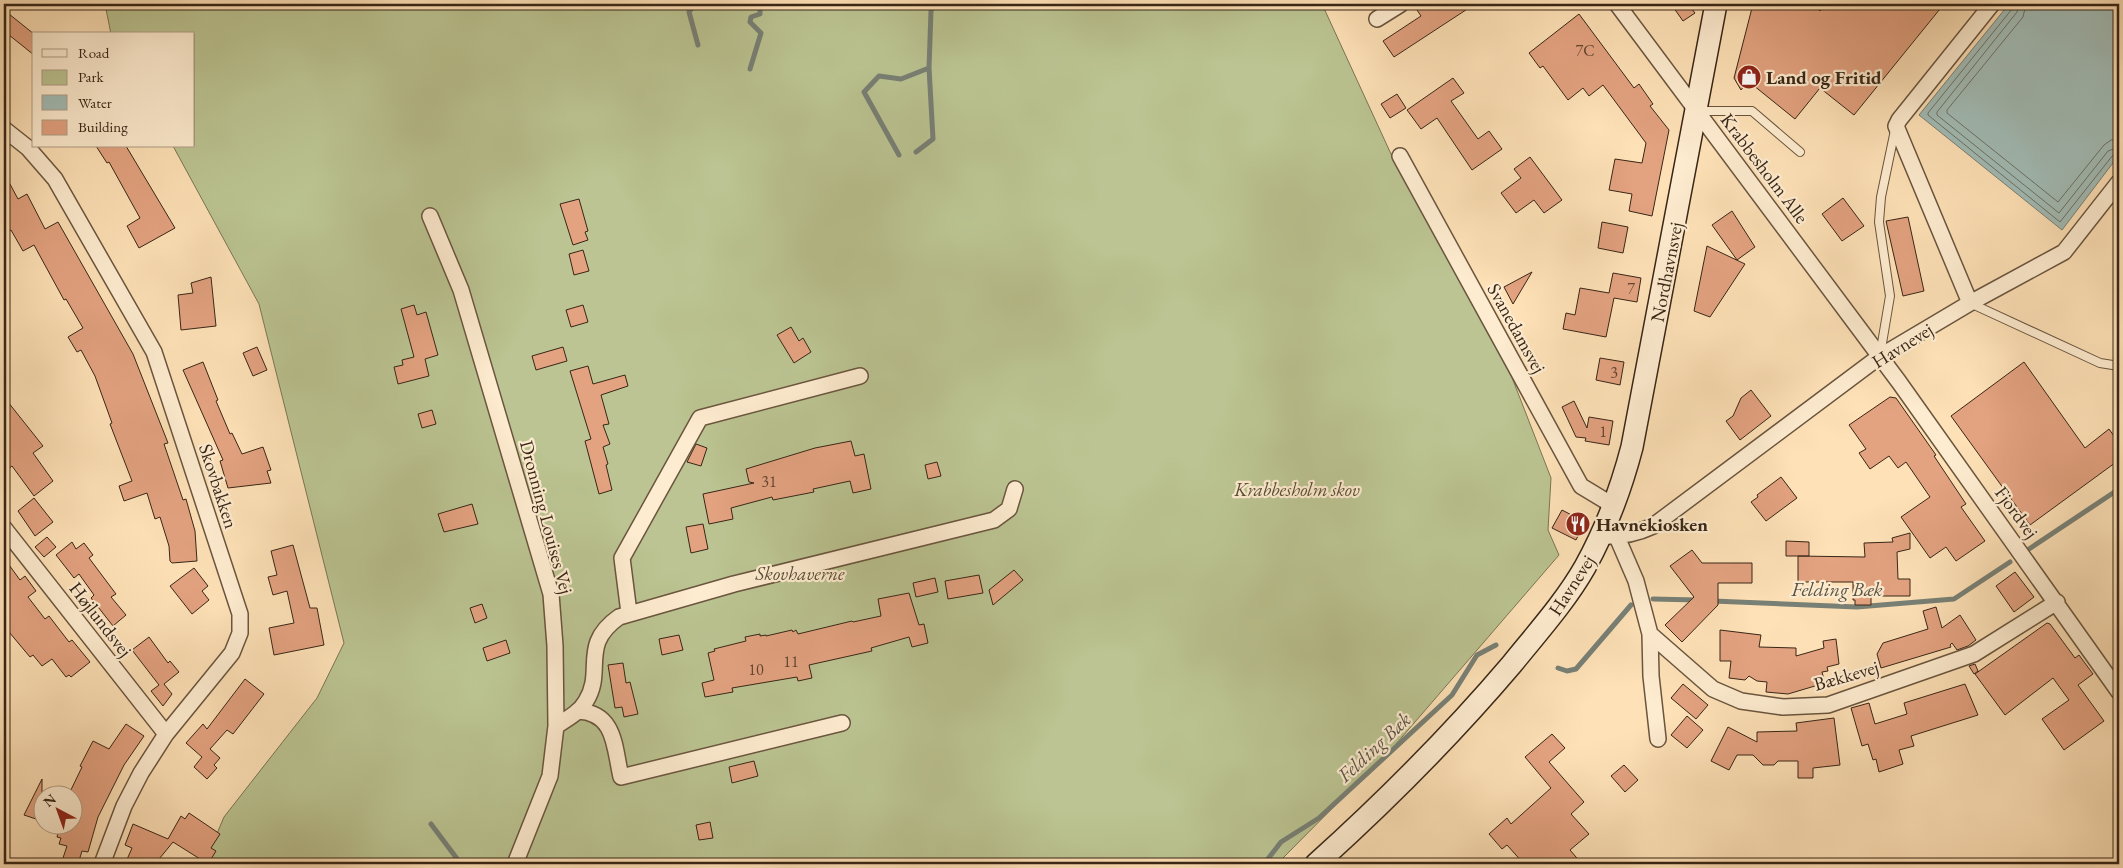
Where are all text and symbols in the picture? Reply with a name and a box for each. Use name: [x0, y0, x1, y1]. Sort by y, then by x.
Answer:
legend: [32, 32, 195, 148]
house number: 7C: [1575, 40, 1595, 61]
text: Road: [78, 43, 110, 62]
shop icon: Land og Fritid: [1736, 64, 1762, 90]
place label: Land og Fritid: [1766, 65, 1882, 90]
text: Park: [78, 67, 105, 86]
text: Water: [78, 93, 112, 112]
street label: Krabbesholm Alle: [1715, 108, 1814, 228]
text: Building: [78, 117, 128, 136]
street label: Nordhavnsvej: [1645, 220, 1688, 324]
house number: 7: [1627, 278, 1635, 299]
street label: Svanedamsvej: [1482, 279, 1552, 378]
street label: Havnevej: [1867, 317, 1938, 374]
house number: 3: [1610, 362, 1618, 383]
house number: 1: [1599, 421, 1607, 442]
street label: Dronning Louises Vej: [514, 438, 579, 597]
street label: Skovbakken: [193, 441, 244, 532]
house number: 31: [761, 471, 777, 492]
park label: Krabbesholm skov: [1233, 477, 1360, 502]
street label: Fjordvej: [1989, 481, 2044, 543]
restaurant icon: Havnekiosken: [1565, 511, 1591, 537]
place label: Havnekiosken: [1596, 512, 1708, 537]
street label: Havnevej: [1542, 550, 1600, 621]
park label: Skovhaverne: [754, 561, 845, 586]
water label: Felding Bæk: [1790, 576, 1883, 602]
street label: Højlundsvej: [63, 577, 138, 662]
house number: 11: [783, 651, 799, 672]
street label: Bækkevej: [1811, 654, 1882, 697]
house number: 10: [748, 659, 764, 680]
water label: Felding Bæk: [1331, 706, 1416, 788]
north arrow: [32, 786, 82, 836]
text: N: [39, 789, 60, 811]

